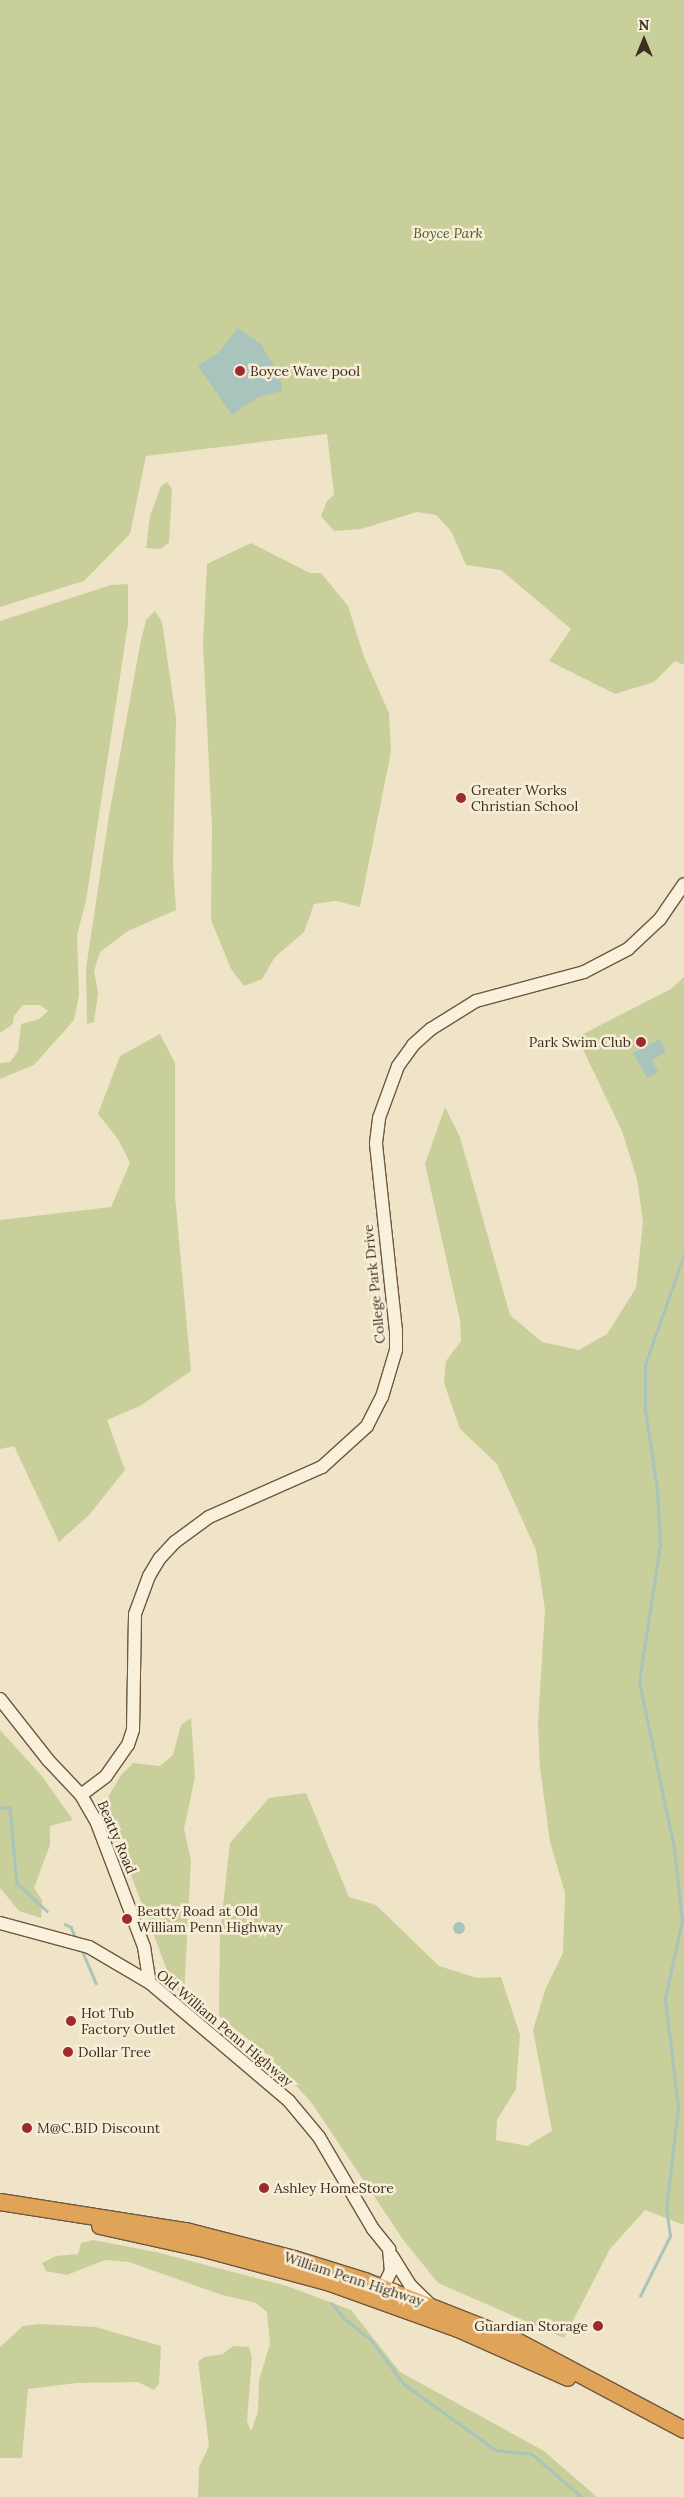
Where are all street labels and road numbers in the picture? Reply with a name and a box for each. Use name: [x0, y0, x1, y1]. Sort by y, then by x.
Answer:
street label: College Park Drive: [359, 1223, 389, 1345]
street label: Beatty Road: [94, 1798, 140, 1876]
street label: Old William Penn Highway: [153, 1966, 297, 2090]
street label: William Penn Highway: [282, 2248, 426, 2310]

